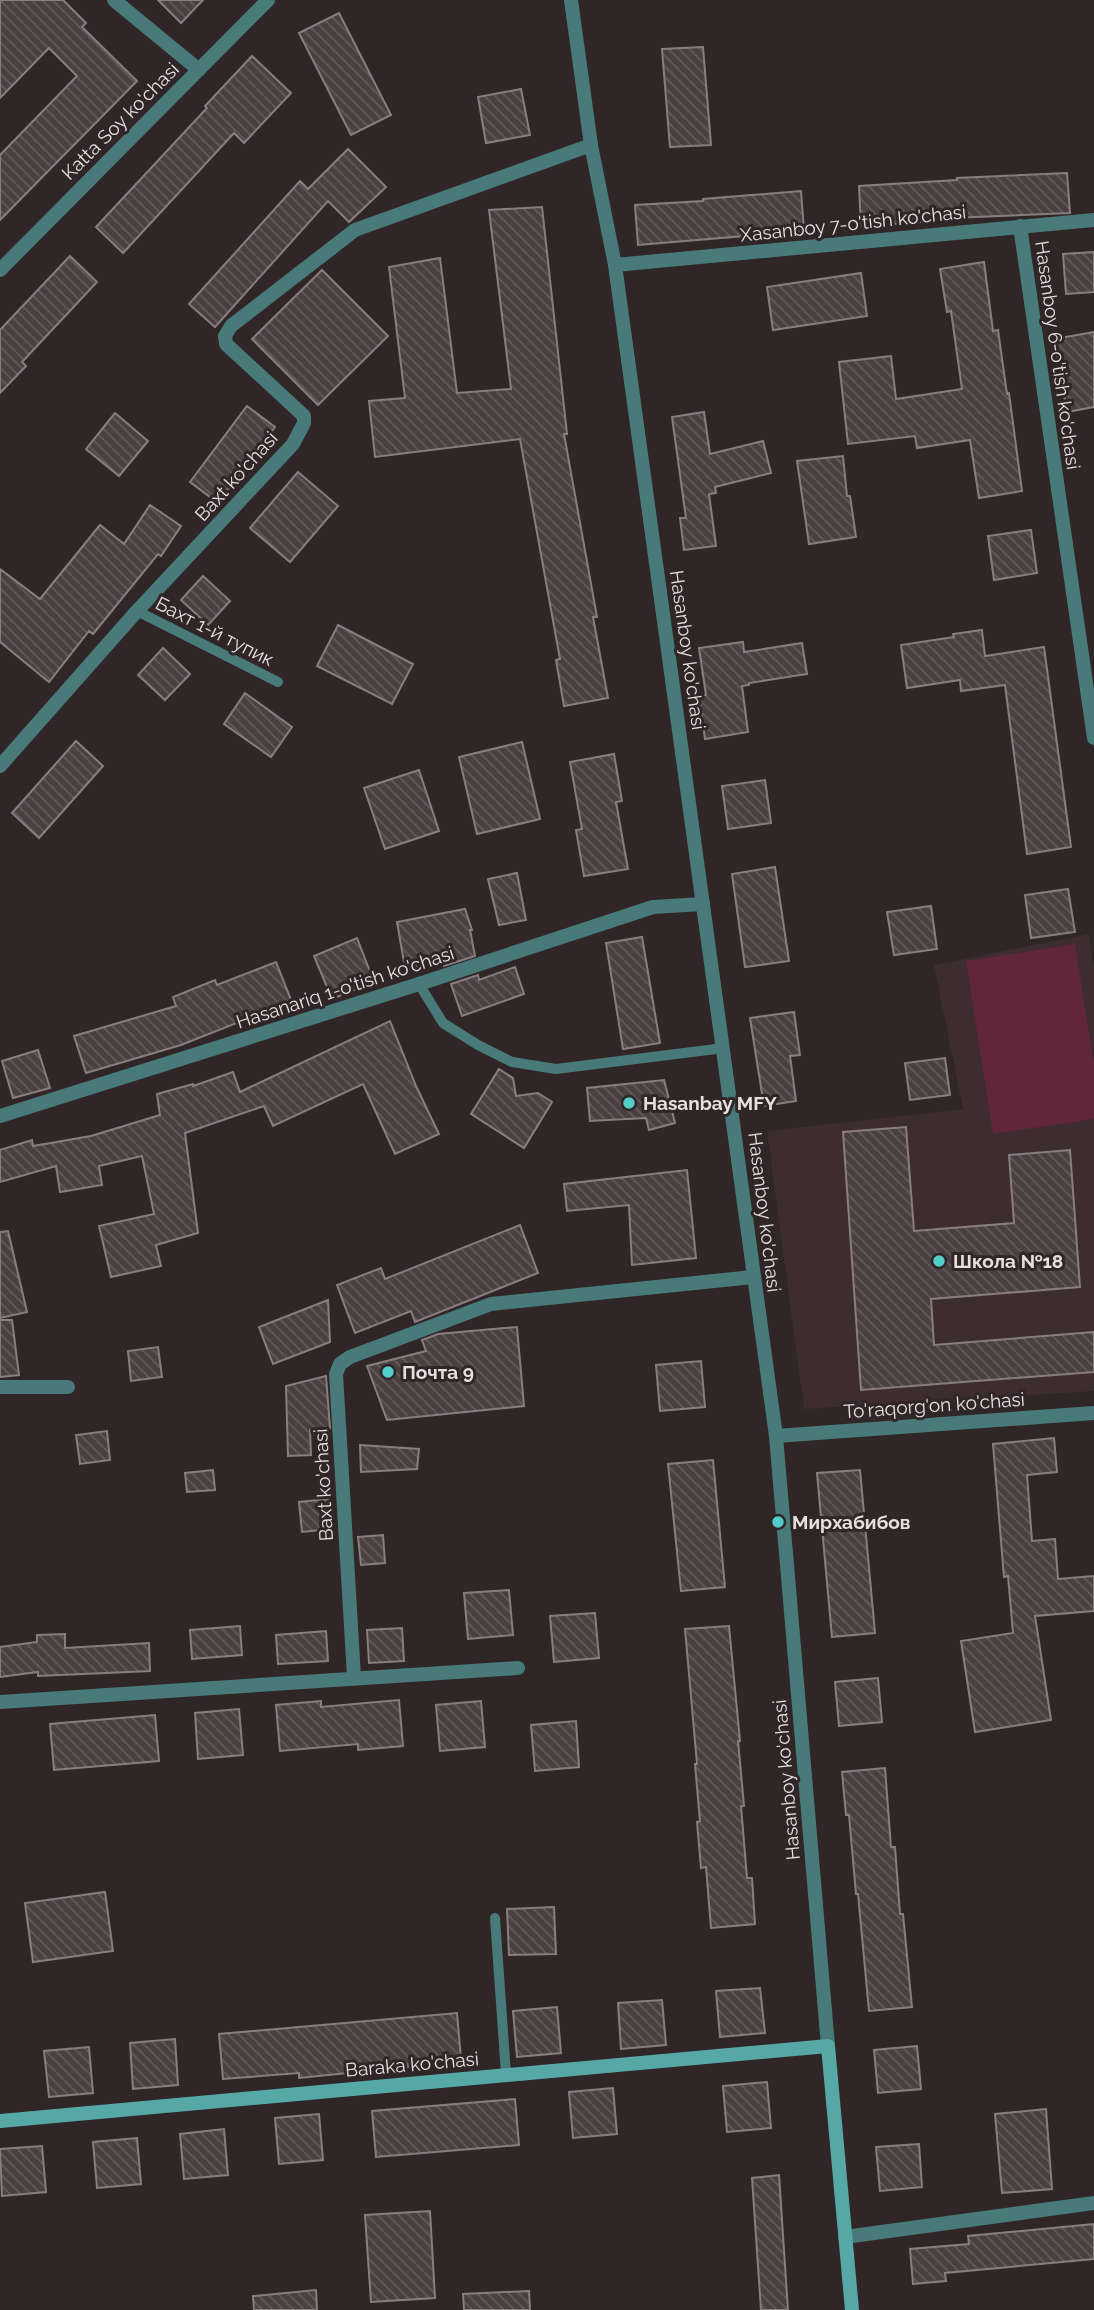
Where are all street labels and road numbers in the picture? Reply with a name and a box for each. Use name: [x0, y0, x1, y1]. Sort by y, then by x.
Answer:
street label: Katta Soy ko'chasi: [57, 58, 183, 184]
street label: Xasanboy 7-o'tish ko'chasi: [739, 200, 967, 246]
street label: Hasanboy 6-o'tish ko'chasi: [1031, 239, 1085, 471]
street label: Baxt ko'chasi: [190, 427, 282, 525]
street label: Hasanboy ko'chasi: [666, 569, 710, 731]
street label: Бахт 1-й тупик: [152, 592, 278, 670]
street label: Hasanariq 1-o'tish ko'chasi: [233, 941, 457, 1033]
street label: Hasanboy ko'chasi: [744, 1131, 786, 1293]
street label: To'raqorg'on ko'chasi: [843, 1388, 1025, 1422]
street label: Baxt ko'chasi: [309, 1428, 337, 1542]
street label: Hasanboy ko'chasi: [768, 1699, 804, 1861]
street label: Baraka ko'chasi: [344, 2047, 480, 2081]

